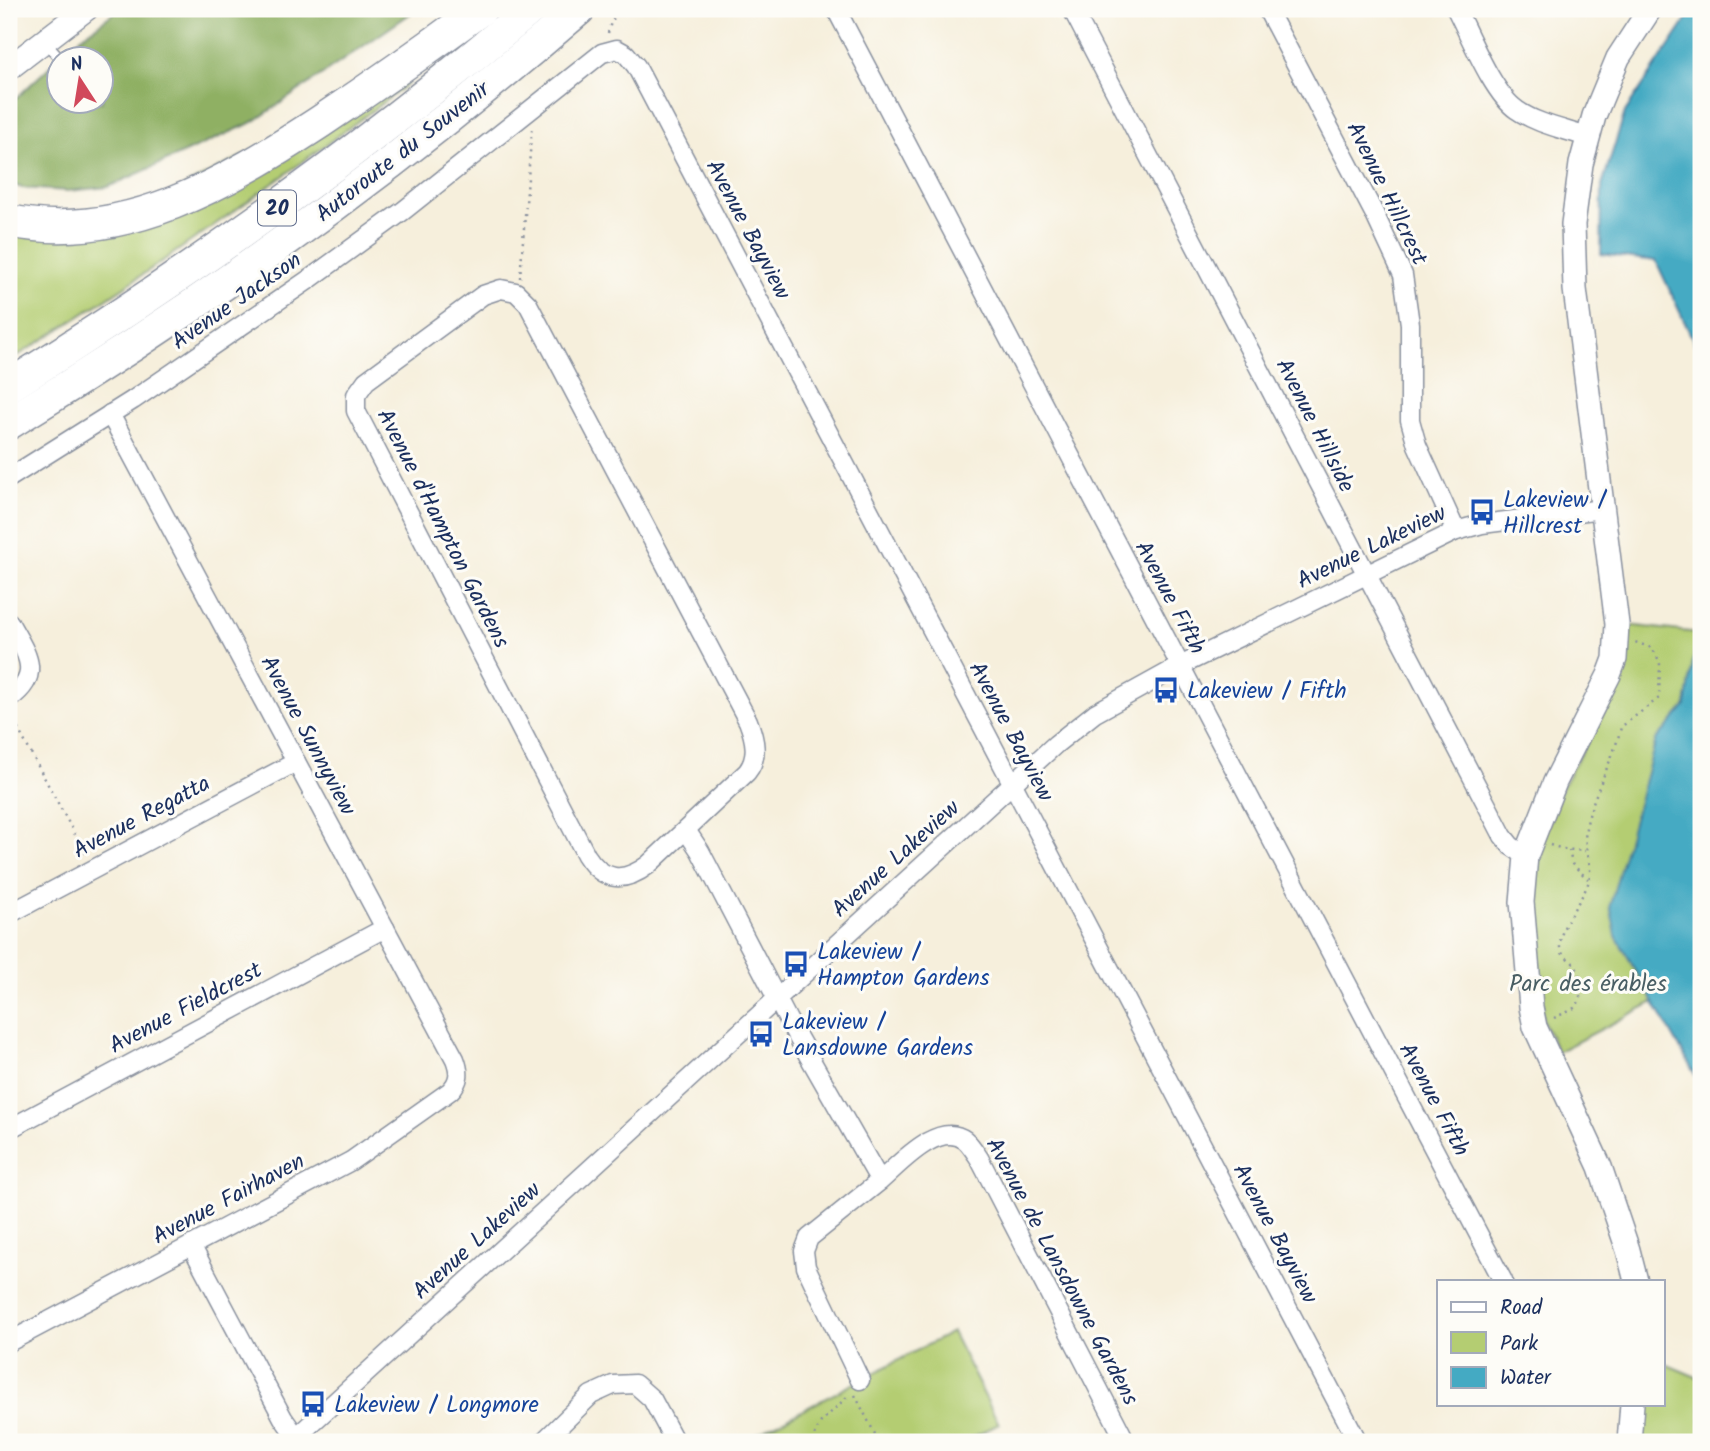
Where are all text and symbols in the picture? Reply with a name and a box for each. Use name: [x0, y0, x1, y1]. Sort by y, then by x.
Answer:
north arrow: [46, 46, 116, 116]
text: N: [68, 49, 86, 81]
street label: Autoroute du Souvenir: [308, 72, 499, 232]
street label: Avenue Hillcrest: [1336, 116, 1437, 273]
street label: Avenue Bayview: [695, 153, 800, 307]
road number: 20: [258, 190, 296, 226]
street label: Avenue Jackson: [165, 243, 310, 360]
street label: Avenue Hillside: [1265, 353, 1363, 499]
street label: Avenue d'Hampton Gardens: [366, 403, 518, 655]
place label: Lakeview / Hillcrest: [1503, 483, 1608, 545]
street label: Avenue Lakeview: [1291, 496, 1453, 600]
bus stop icon: Lakeview / Hillcrest: [1467, 497, 1497, 527]
street label: Avenue Fifth: [1124, 535, 1214, 661]
street label: Avenue Sunnyview: [250, 650, 365, 823]
street label: Avenue Bayview: [958, 655, 1063, 809]
place label: Lakeview / Fifth: [1187, 674, 1346, 710]
bus stop icon: Lakeview / Fifth: [1151, 675, 1181, 705]
street label: Avenue Regatta: [67, 766, 217, 869]
street label: Avenue Lakeview: [824, 791, 969, 927]
place label: Lakeview / Hampton Gardens: [817, 935, 990, 997]
bus stop icon: Lakeview / Hampton Gardens: [781, 949, 811, 979]
street label: Avenue Fieldcrest: [103, 953, 270, 1064]
park label: Parc des érables: [1509, 967, 1667, 1003]
place label: Lakeview / Lansdowne Gardens: [782, 1005, 973, 1067]
bus stop icon: Lakeview / Lansdowne Gardens: [746, 1019, 776, 1049]
street label: Avenue Fifth: [1388, 1037, 1478, 1163]
street label: Avenue de Lansdowne Gardens: [975, 1132, 1147, 1413]
street label: Avenue Fairhaven: [146, 1144, 312, 1255]
street label: Avenue Bayview: [1222, 1157, 1327, 1311]
street label: Avenue Lakeview: [405, 1173, 550, 1309]
legend: [1437, 1280, 1664, 1406]
text: Road: [1500, 1292, 1543, 1325]
text: Park: [1500, 1328, 1538, 1361]
text: Water: [1500, 1362, 1552, 1395]
place label: Lakeview / Longmore: [334, 1388, 539, 1424]
bus stop icon: Lakeview / Longmore: [298, 1389, 328, 1419]

